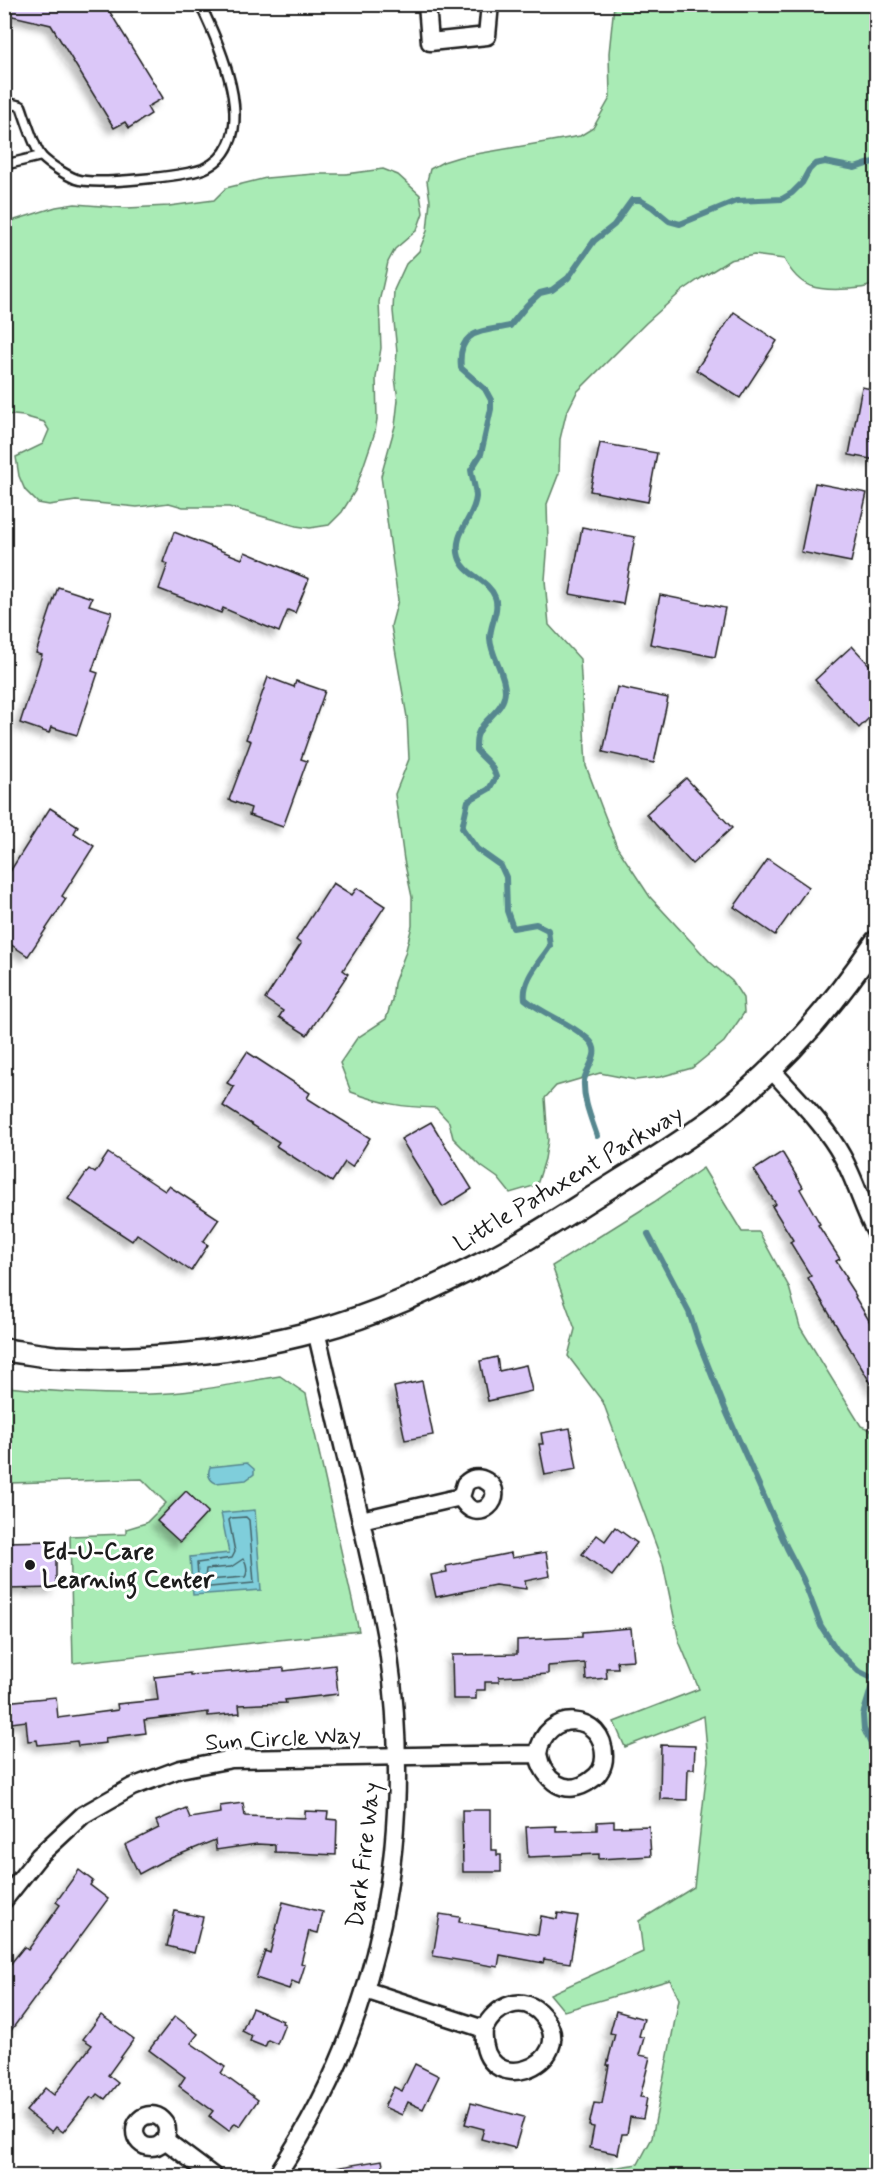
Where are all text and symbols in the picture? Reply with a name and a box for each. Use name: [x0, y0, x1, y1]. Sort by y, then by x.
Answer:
street label: Little Patuxent Parkway: [449, 1099, 689, 1260]
place label: Ed-U-Care Learning Center: [42, 1537, 215, 1599]
marker: Ed-U-Care Learning Center: [23, 1558, 37, 1572]
street label: Sun Circle Way: [204, 1720, 362, 1759]
street label: Dark Fire Way: [340, 1781, 389, 1930]

